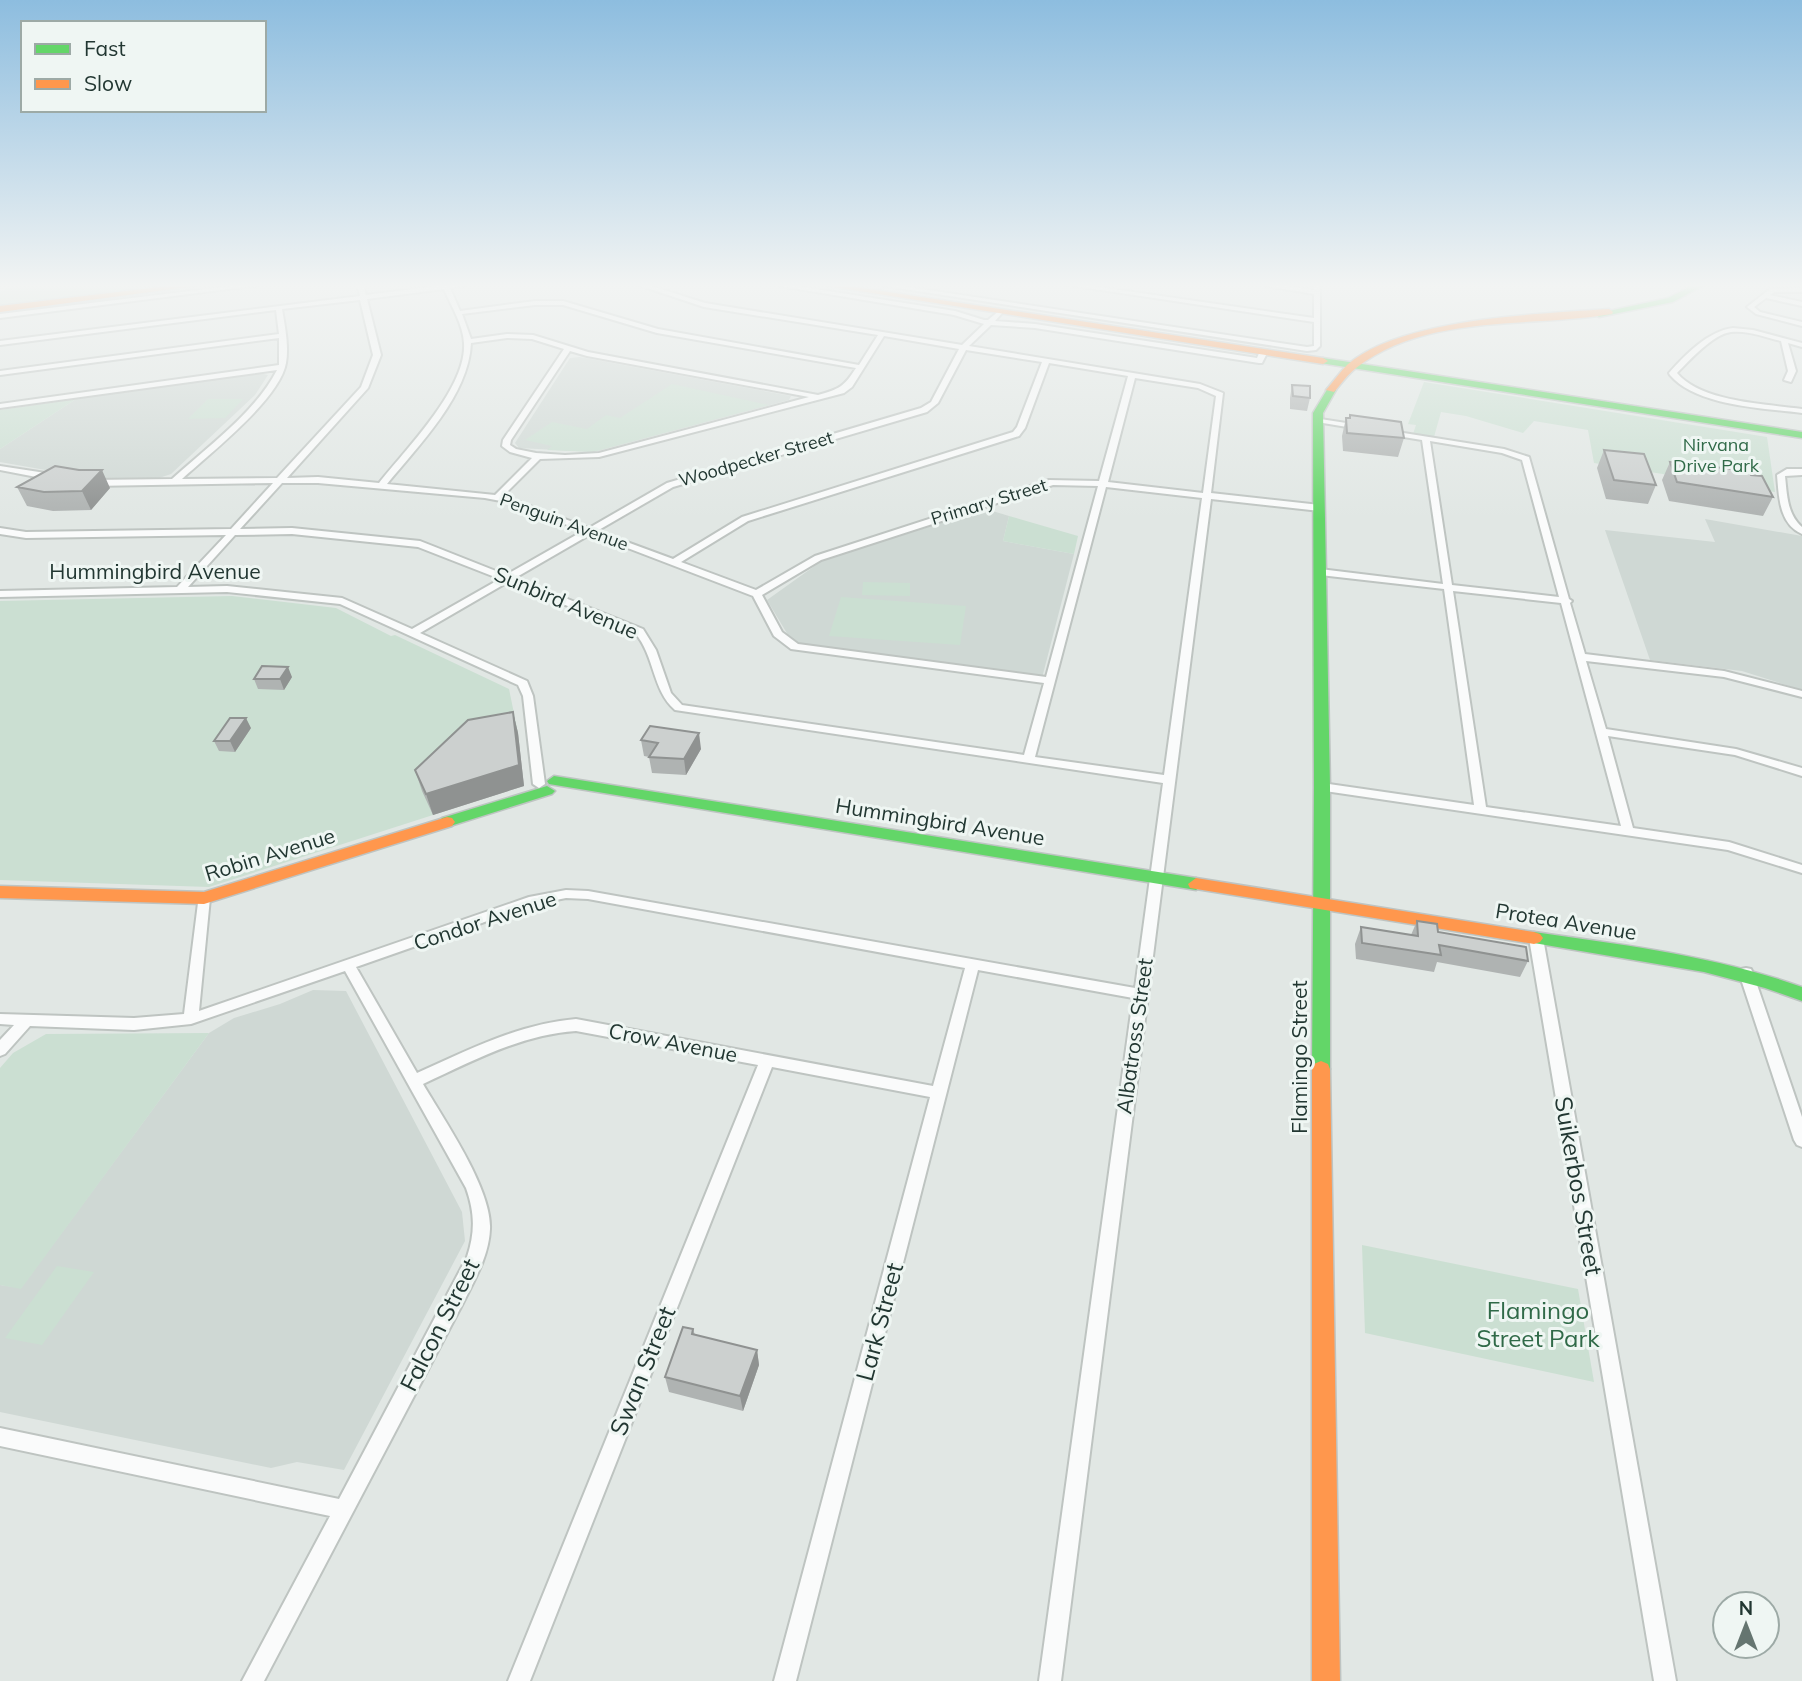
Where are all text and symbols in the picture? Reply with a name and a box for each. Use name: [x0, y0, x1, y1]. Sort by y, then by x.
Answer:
legend: [21, 21, 266, 112]
text: Fast: [84, 35, 126, 61]
text: Slow: [84, 70, 132, 96]
street label: Woodpecker Street: [676, 425, 836, 492]
park label: Nirvana Drive Park: [1673, 433, 1760, 477]
street label: Primary Street: [928, 473, 1050, 530]
street label: Penguin Avenue: [497, 488, 632, 555]
street label: Hummingbird Avenue: [49, 558, 261, 584]
street label: Sunbird Avenue: [491, 560, 642, 644]
street label: Hummingbird Avenue: [834, 792, 1047, 850]
street label: Robin Avenue: [201, 822, 338, 886]
street label: Condor Avenue: [410, 885, 559, 955]
street label: Protea Avenue: [1494, 897, 1639, 945]
street label: Albatross Street: [1110, 956, 1158, 1115]
street label: Flamingo Street: [1286, 980, 1312, 1134]
street label: Crow Avenue: [607, 1017, 740, 1067]
street label: Suikerbos Street: [1548, 1094, 1609, 1278]
street label: Falcon Street: [393, 1253, 485, 1396]
street label: Lark Street: [849, 1259, 909, 1384]
park label: Flamingo Street Park: [1476, 1295, 1600, 1353]
street label: Swan Street: [603, 1302, 682, 1440]
north arrow: [1711, 1590, 1781, 1660]
text: N: [1739, 1596, 1753, 1620]

